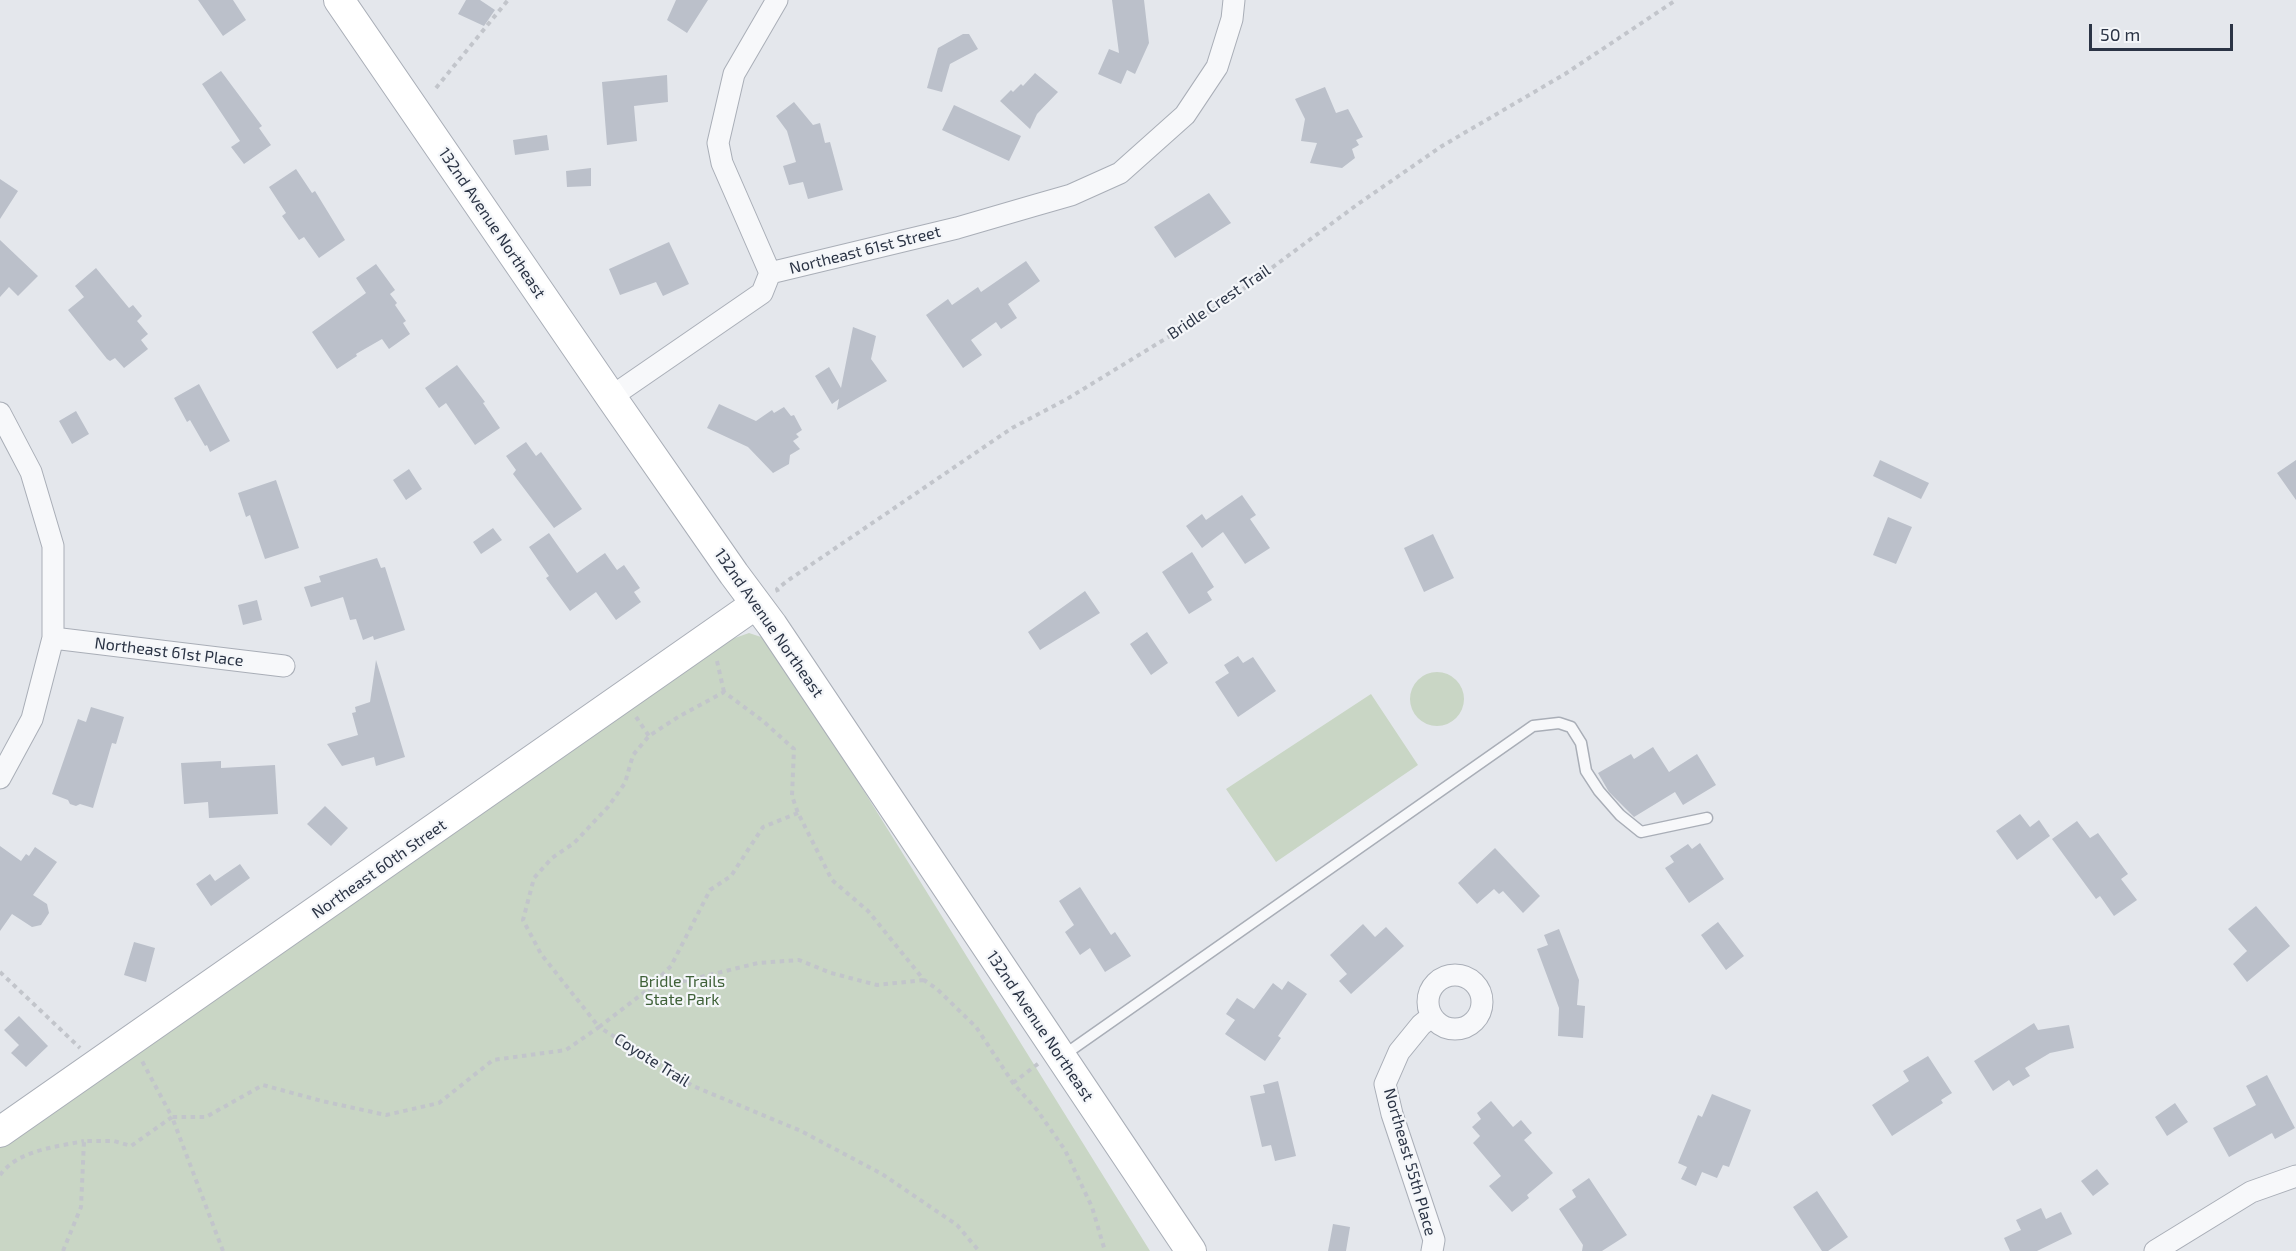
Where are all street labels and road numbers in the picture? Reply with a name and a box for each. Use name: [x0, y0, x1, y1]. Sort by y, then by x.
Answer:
street label: 132nd Avenue Northeast: [434, 144, 550, 302]
street label: Northeast 61st Street: [787, 222, 943, 278]
street label: Bridle Crest Trail: [1164, 261, 1274, 343]
street label: 132nd Avenue Northeast: [710, 545, 828, 701]
street label: Northeast 61st Place: [93, 633, 245, 671]
street label: Northeast 60th Street: [308, 815, 450, 923]
street label: 132nd Avenue Northeast: [982, 947, 1098, 1105]
street label: Coyote Trail: [611, 1029, 693, 1091]
street label: Northeast 55th Place: [1380, 1086, 1440, 1238]

